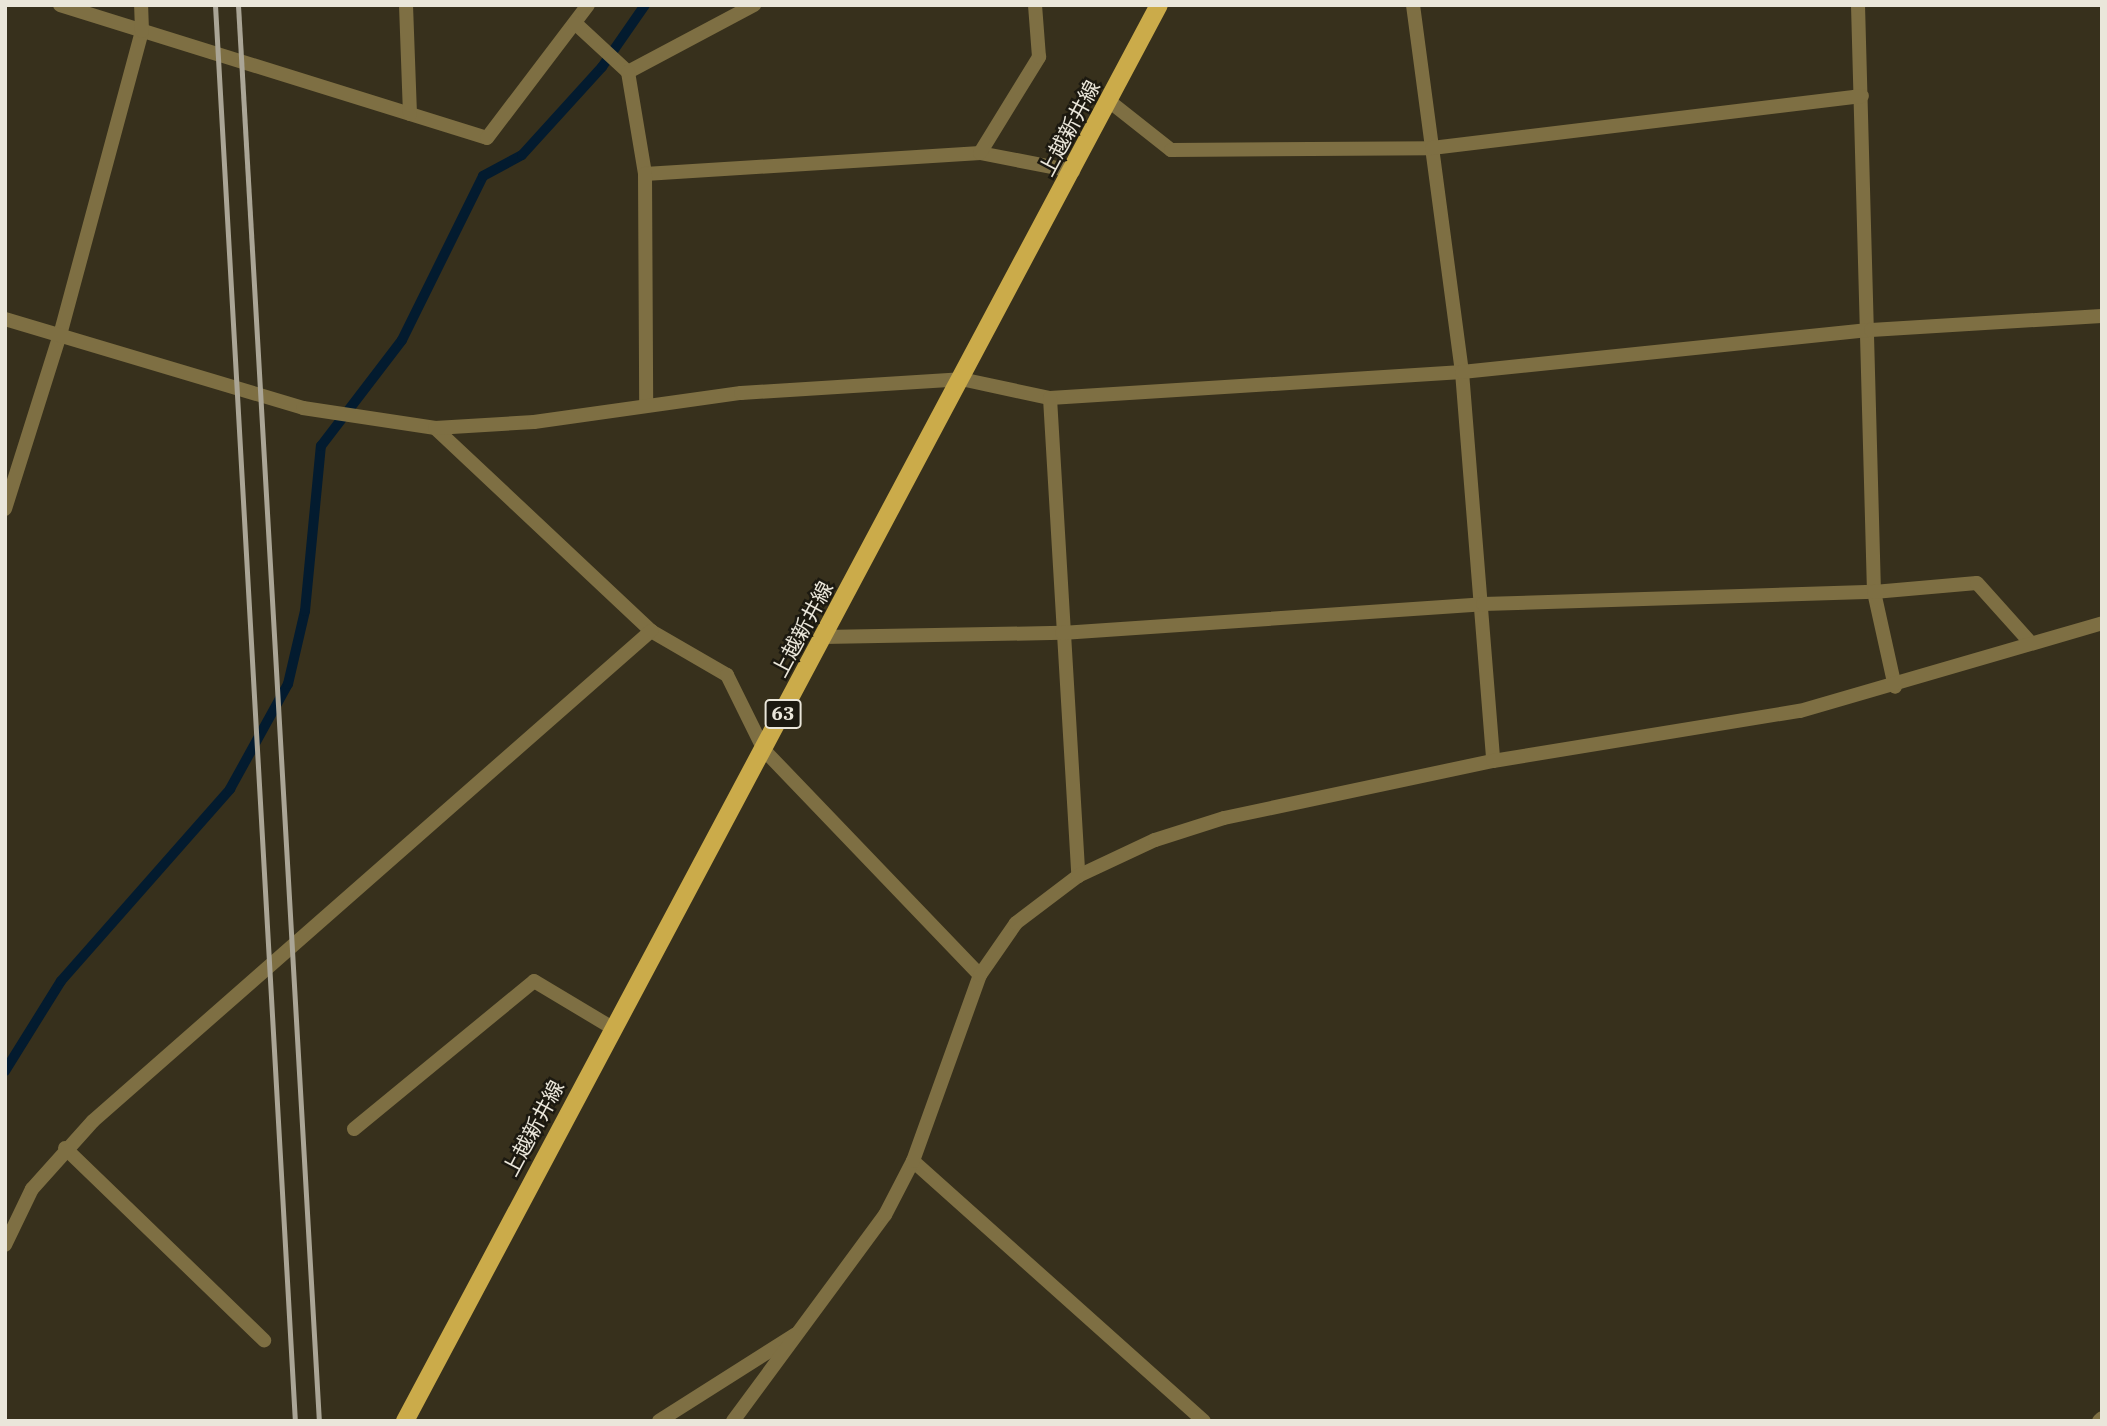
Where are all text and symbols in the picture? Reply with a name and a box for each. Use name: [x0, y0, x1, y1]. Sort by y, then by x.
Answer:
street label: 上越新井線: [1033, 76, 1105, 180]
street label: 上越新井線: [766, 577, 838, 681]
road number: 63: [764, 698, 802, 730]
street label: 上越新井線: [497, 1076, 569, 1180]

